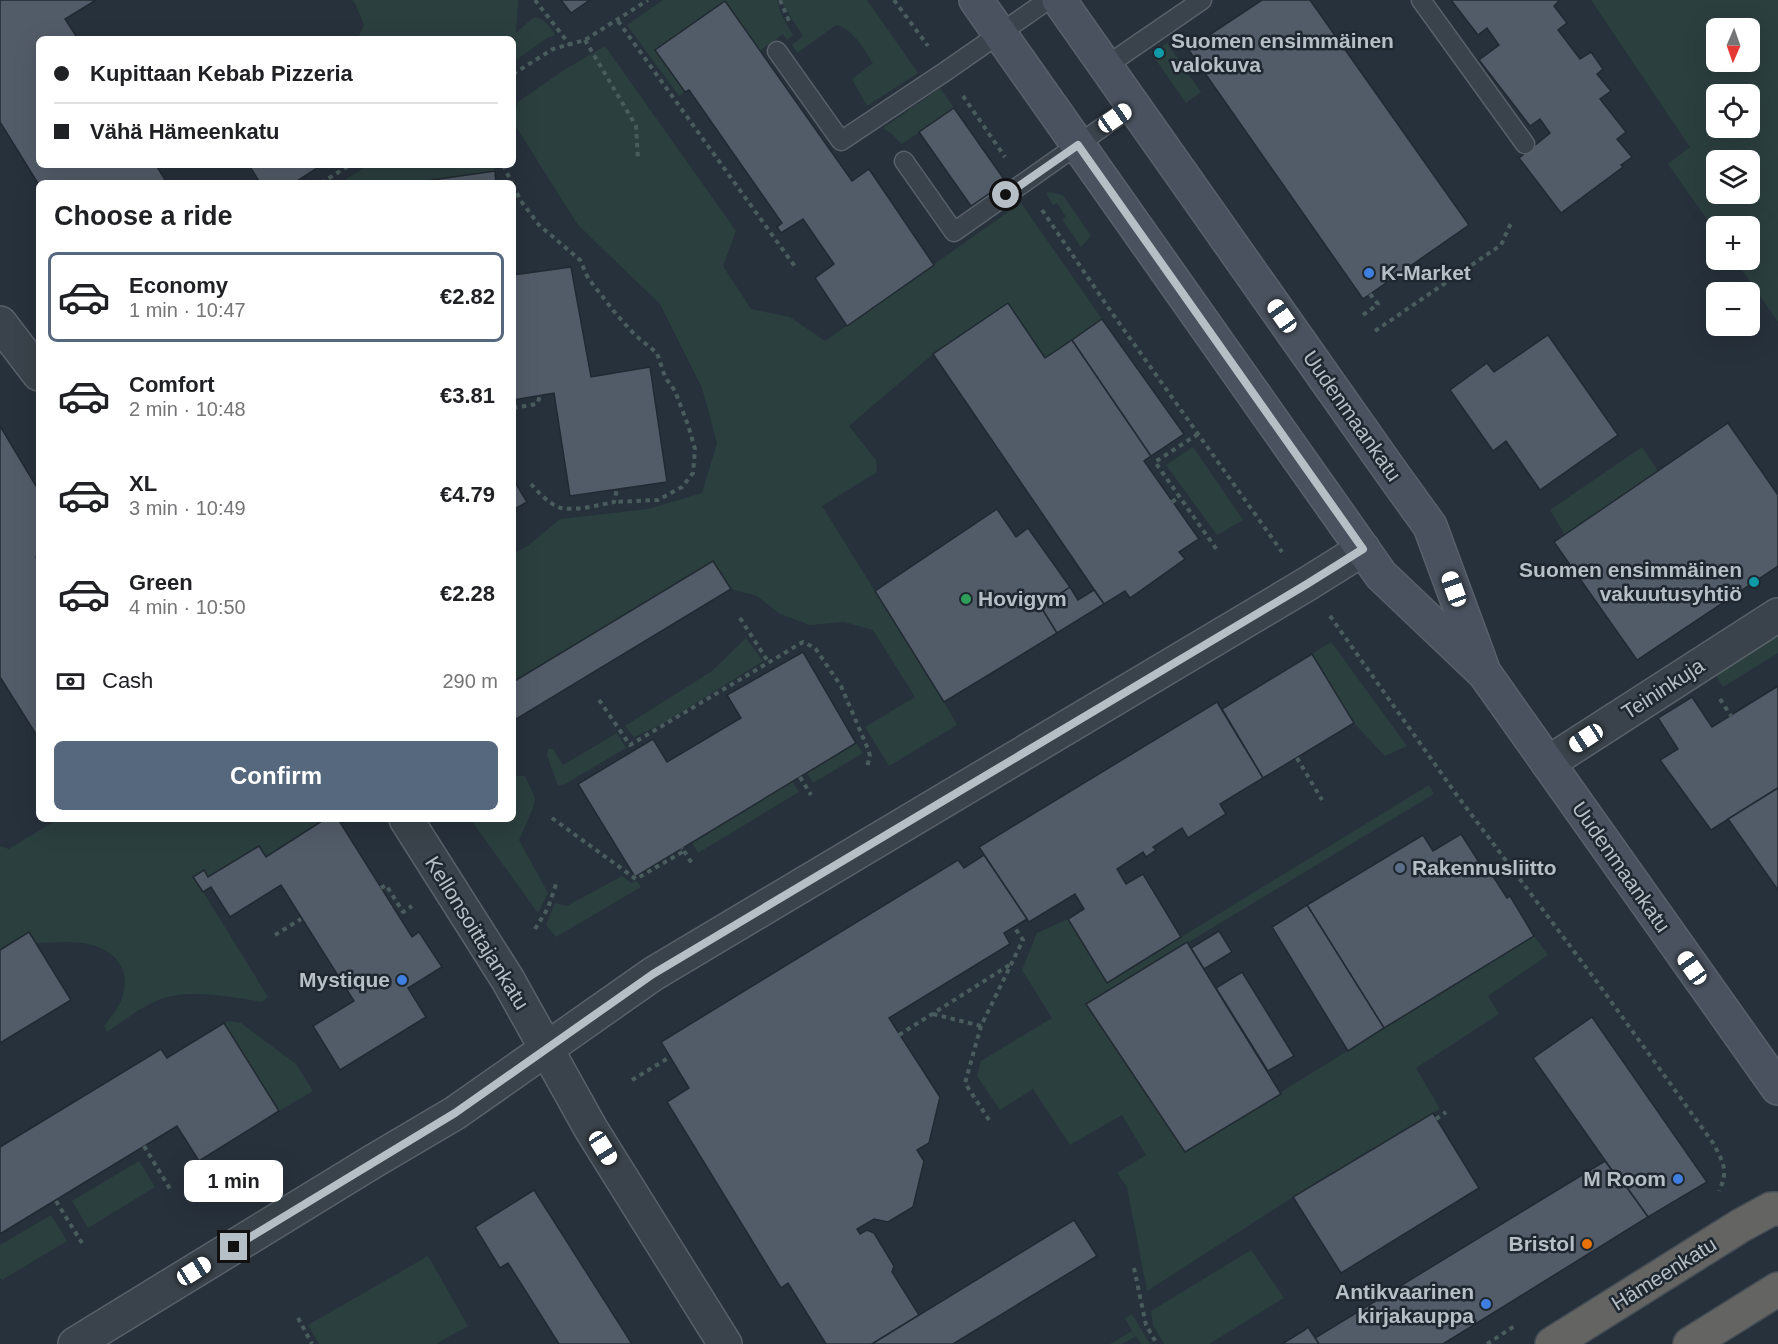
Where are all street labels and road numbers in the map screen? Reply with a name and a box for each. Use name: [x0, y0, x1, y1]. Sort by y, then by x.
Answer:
street label: Uudenmaankatu: [1299, 346, 1406, 485]
street label: Teininkuja: [1617, 653, 1708, 724]
street label: Uudenmaankatu: [1568, 797, 1675, 936]
street label: Kellonsoittajankatu: [421, 852, 534, 1014]
street label: Hämeenkatu: [1607, 1232, 1720, 1315]

